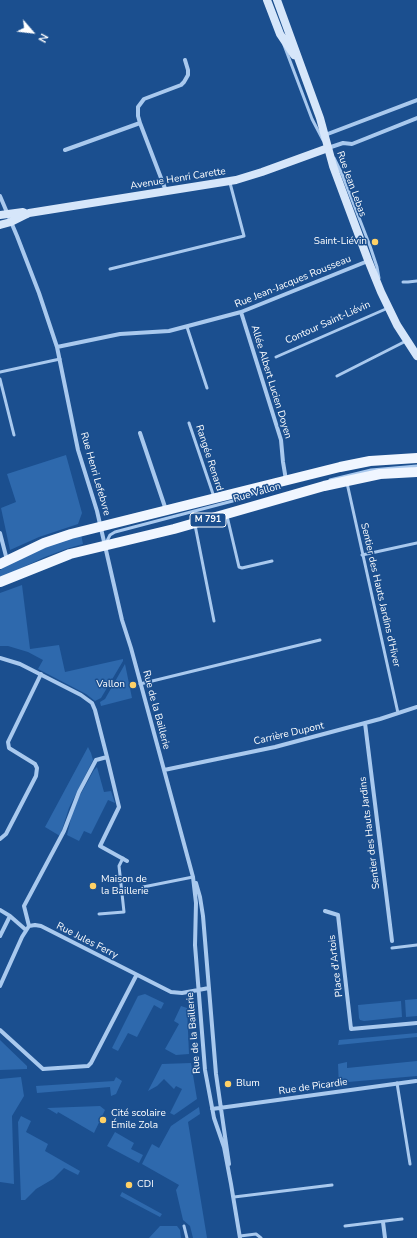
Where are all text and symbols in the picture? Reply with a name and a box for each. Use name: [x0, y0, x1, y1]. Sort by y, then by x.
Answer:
north arrow: [12, 12, 52, 52]
text: N: [34, 31, 52, 45]
street label: Rue Jean Lebas: [334, 150, 368, 218]
street label: Avenue Henri Carette: [129, 166, 227, 192]
place label: Saint-Liévin: [314, 236, 367, 248]
marker: Saint-Liévin: [370, 237, 380, 247]
street label: Rue Jean-Jacques Rousseau: [233, 253, 353, 311]
street label: Contour Saint-Liévin: [284, 299, 372, 347]
street label: Allée Albert Lucien Doyen: [248, 324, 294, 440]
street label: Rangée Renard: [193, 423, 225, 493]
street label: Rue Henri Lefebvre: [77, 431, 113, 517]
street label: Rue Vallon: [232, 480, 282, 506]
road number: M 791: [190, 513, 226, 527]
street label: Sentier des Hauts Jardins d'Hiver: [358, 522, 402, 668]
street label: Rue de la Baillerie: [140, 669, 172, 751]
place label: Vallon: [96, 679, 125, 691]
marker: Vallon: [128, 680, 138, 690]
street label: Carrière Dupont: [253, 720, 325, 748]
street label: Sentier des Hauts Jardins: [357, 776, 383, 890]
place label: Maison de la Baillerie: [101, 874, 149, 898]
marker: Maison de la Baillerie: [88, 881, 98, 891]
street label: Rue Jules Ferry: [54, 920, 120, 962]
street label: Place d'Artois: [326, 934, 346, 998]
street label: Rue de la Baillerie: [184, 992, 204, 1074]
street label: Rue de Picardie: [278, 1076, 348, 1098]
place label: Blum: [236, 1078, 260, 1090]
marker: Blum: [223, 1079, 233, 1089]
place label: Cité scolaire Émile Zola: [111, 1108, 166, 1132]
marker: Cité scolaire Émile Zola: [98, 1115, 108, 1125]
place label: CDI: [137, 1179, 154, 1191]
marker: CDI: [124, 1180, 134, 1190]

